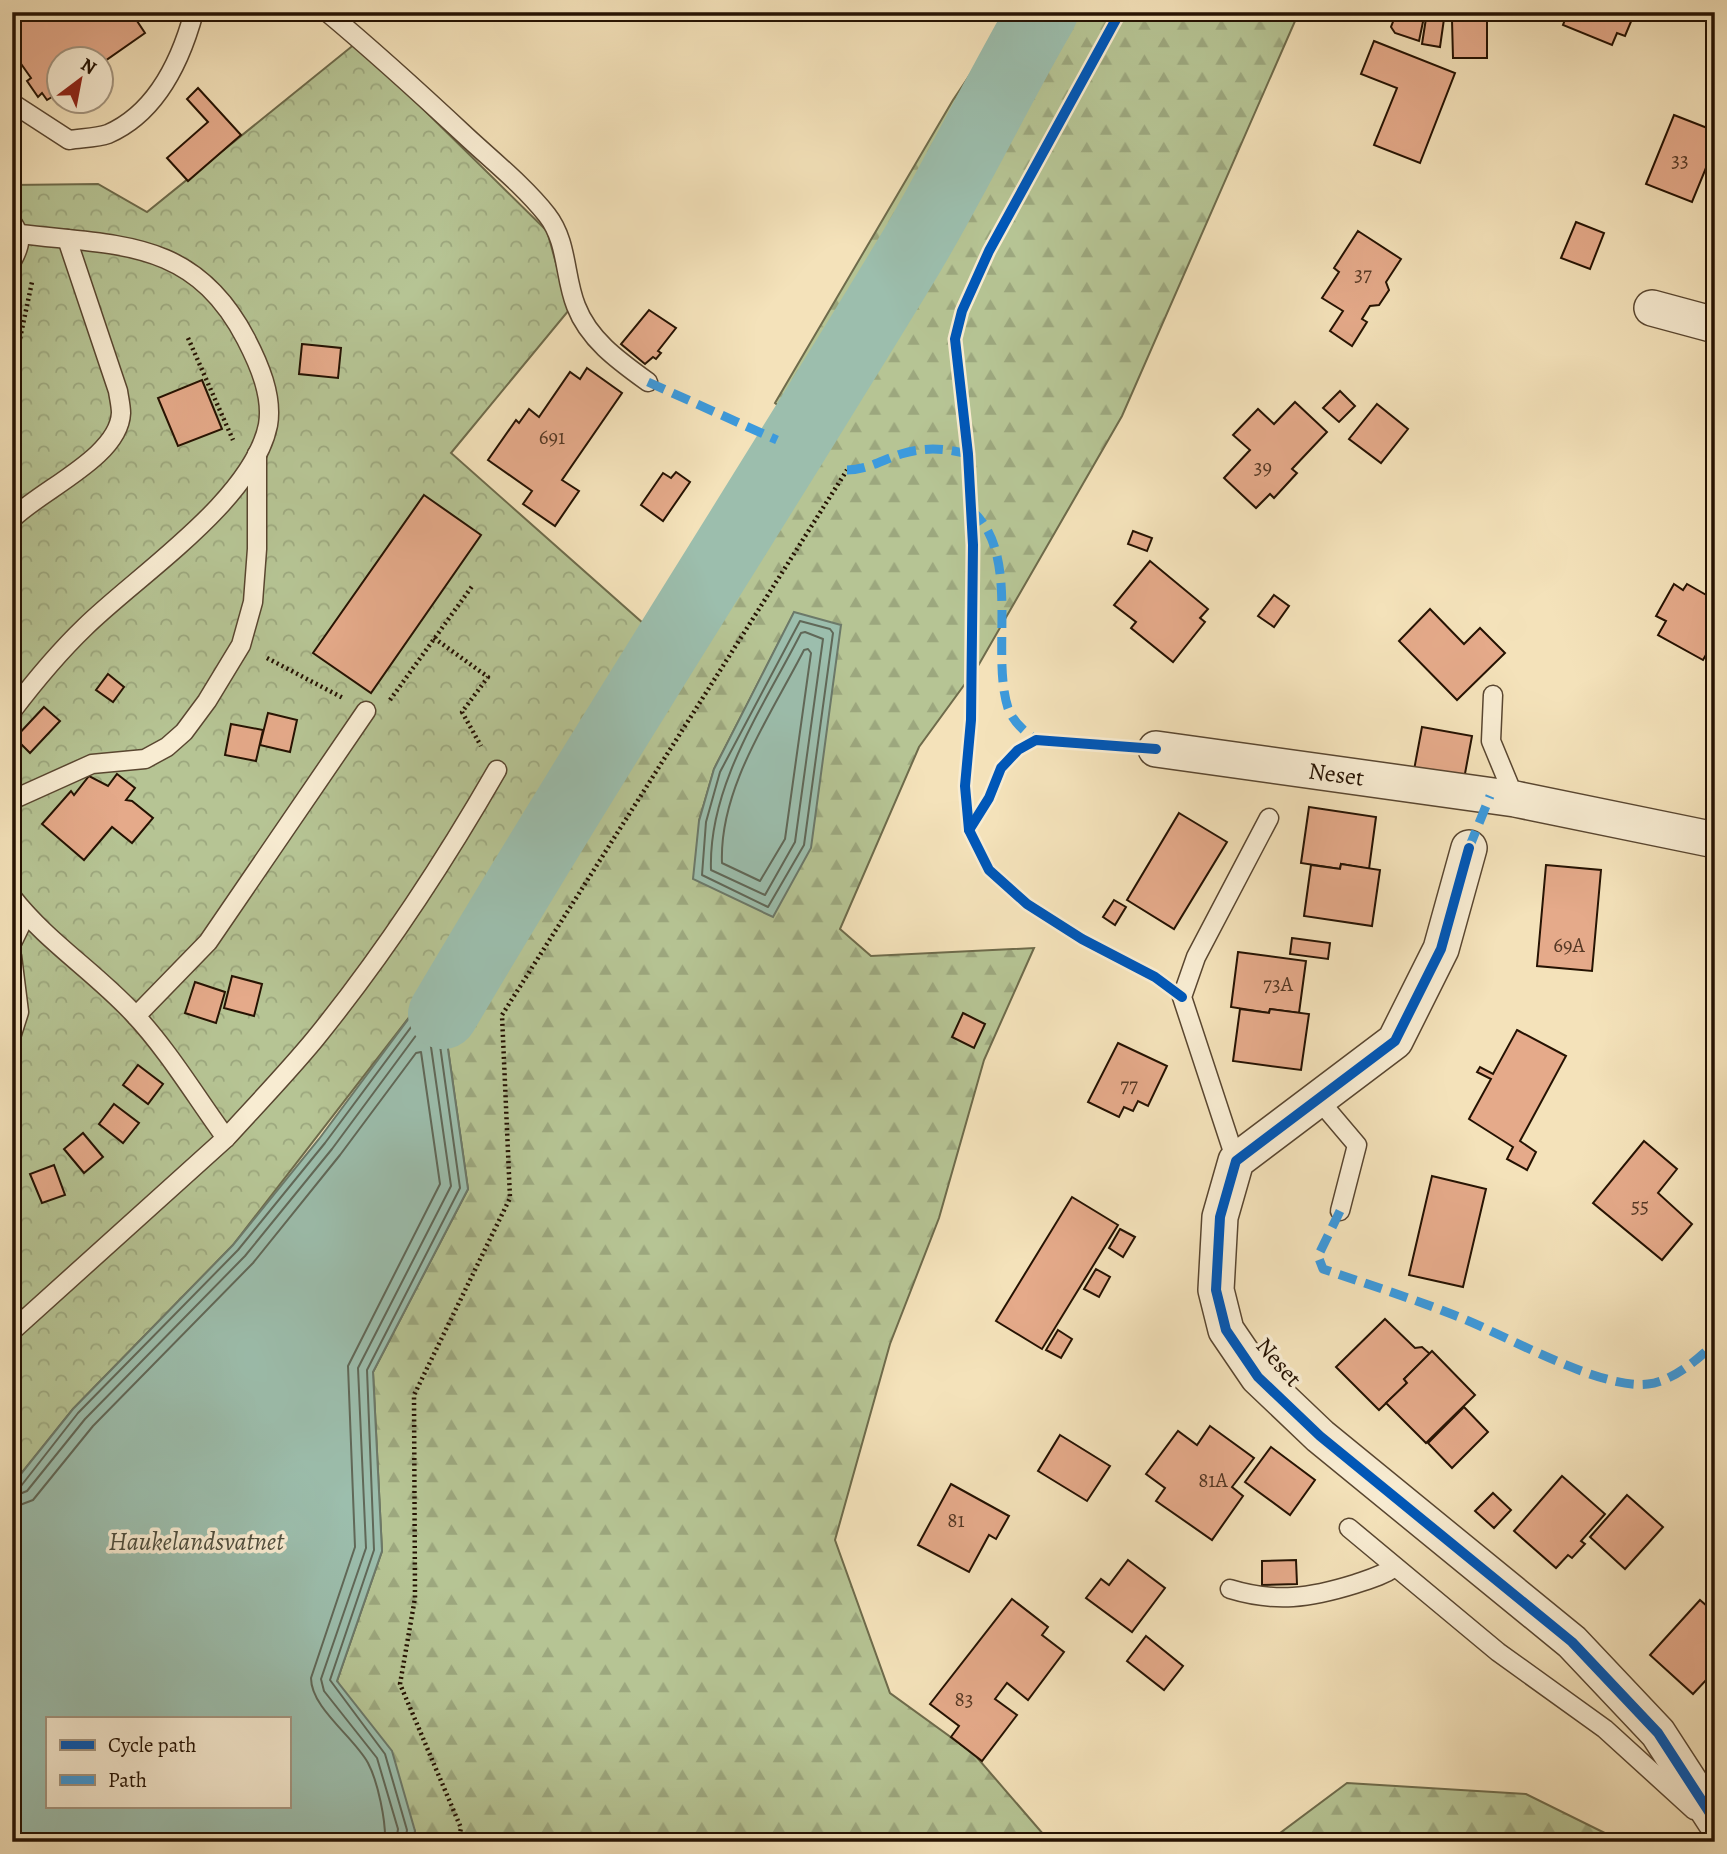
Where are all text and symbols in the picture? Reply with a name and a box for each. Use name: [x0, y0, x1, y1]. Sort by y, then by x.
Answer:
north arrow: [46, 46, 116, 116]
text: N: [76, 52, 101, 81]
house number: 33: [1671, 146, 1689, 174]
house number: 37: [1354, 260, 1372, 288]
house number: 691: [539, 423, 565, 451]
house number: 39: [1254, 453, 1272, 481]
street label: Neset: [1306, 754, 1366, 794]
house number: 69A: [1553, 931, 1585, 959]
house number: 73A: [1263, 970, 1294, 998]
house number: 77: [1120, 1071, 1138, 1099]
house number: 55: [1631, 1192, 1649, 1220]
street label: Neset: [1249, 1330, 1309, 1394]
house number: 81A: [1198, 1466, 1229, 1494]
house number: 81: [947, 1506, 965, 1534]
water label: Haukelandsvatnet: [108, 1524, 285, 1559]
house number: 83: [955, 1685, 973, 1713]
legend: [46, 1717, 290, 1808]
text: Cycle path: [108, 1731, 197, 1759]
text: Path: [108, 1766, 147, 1794]

